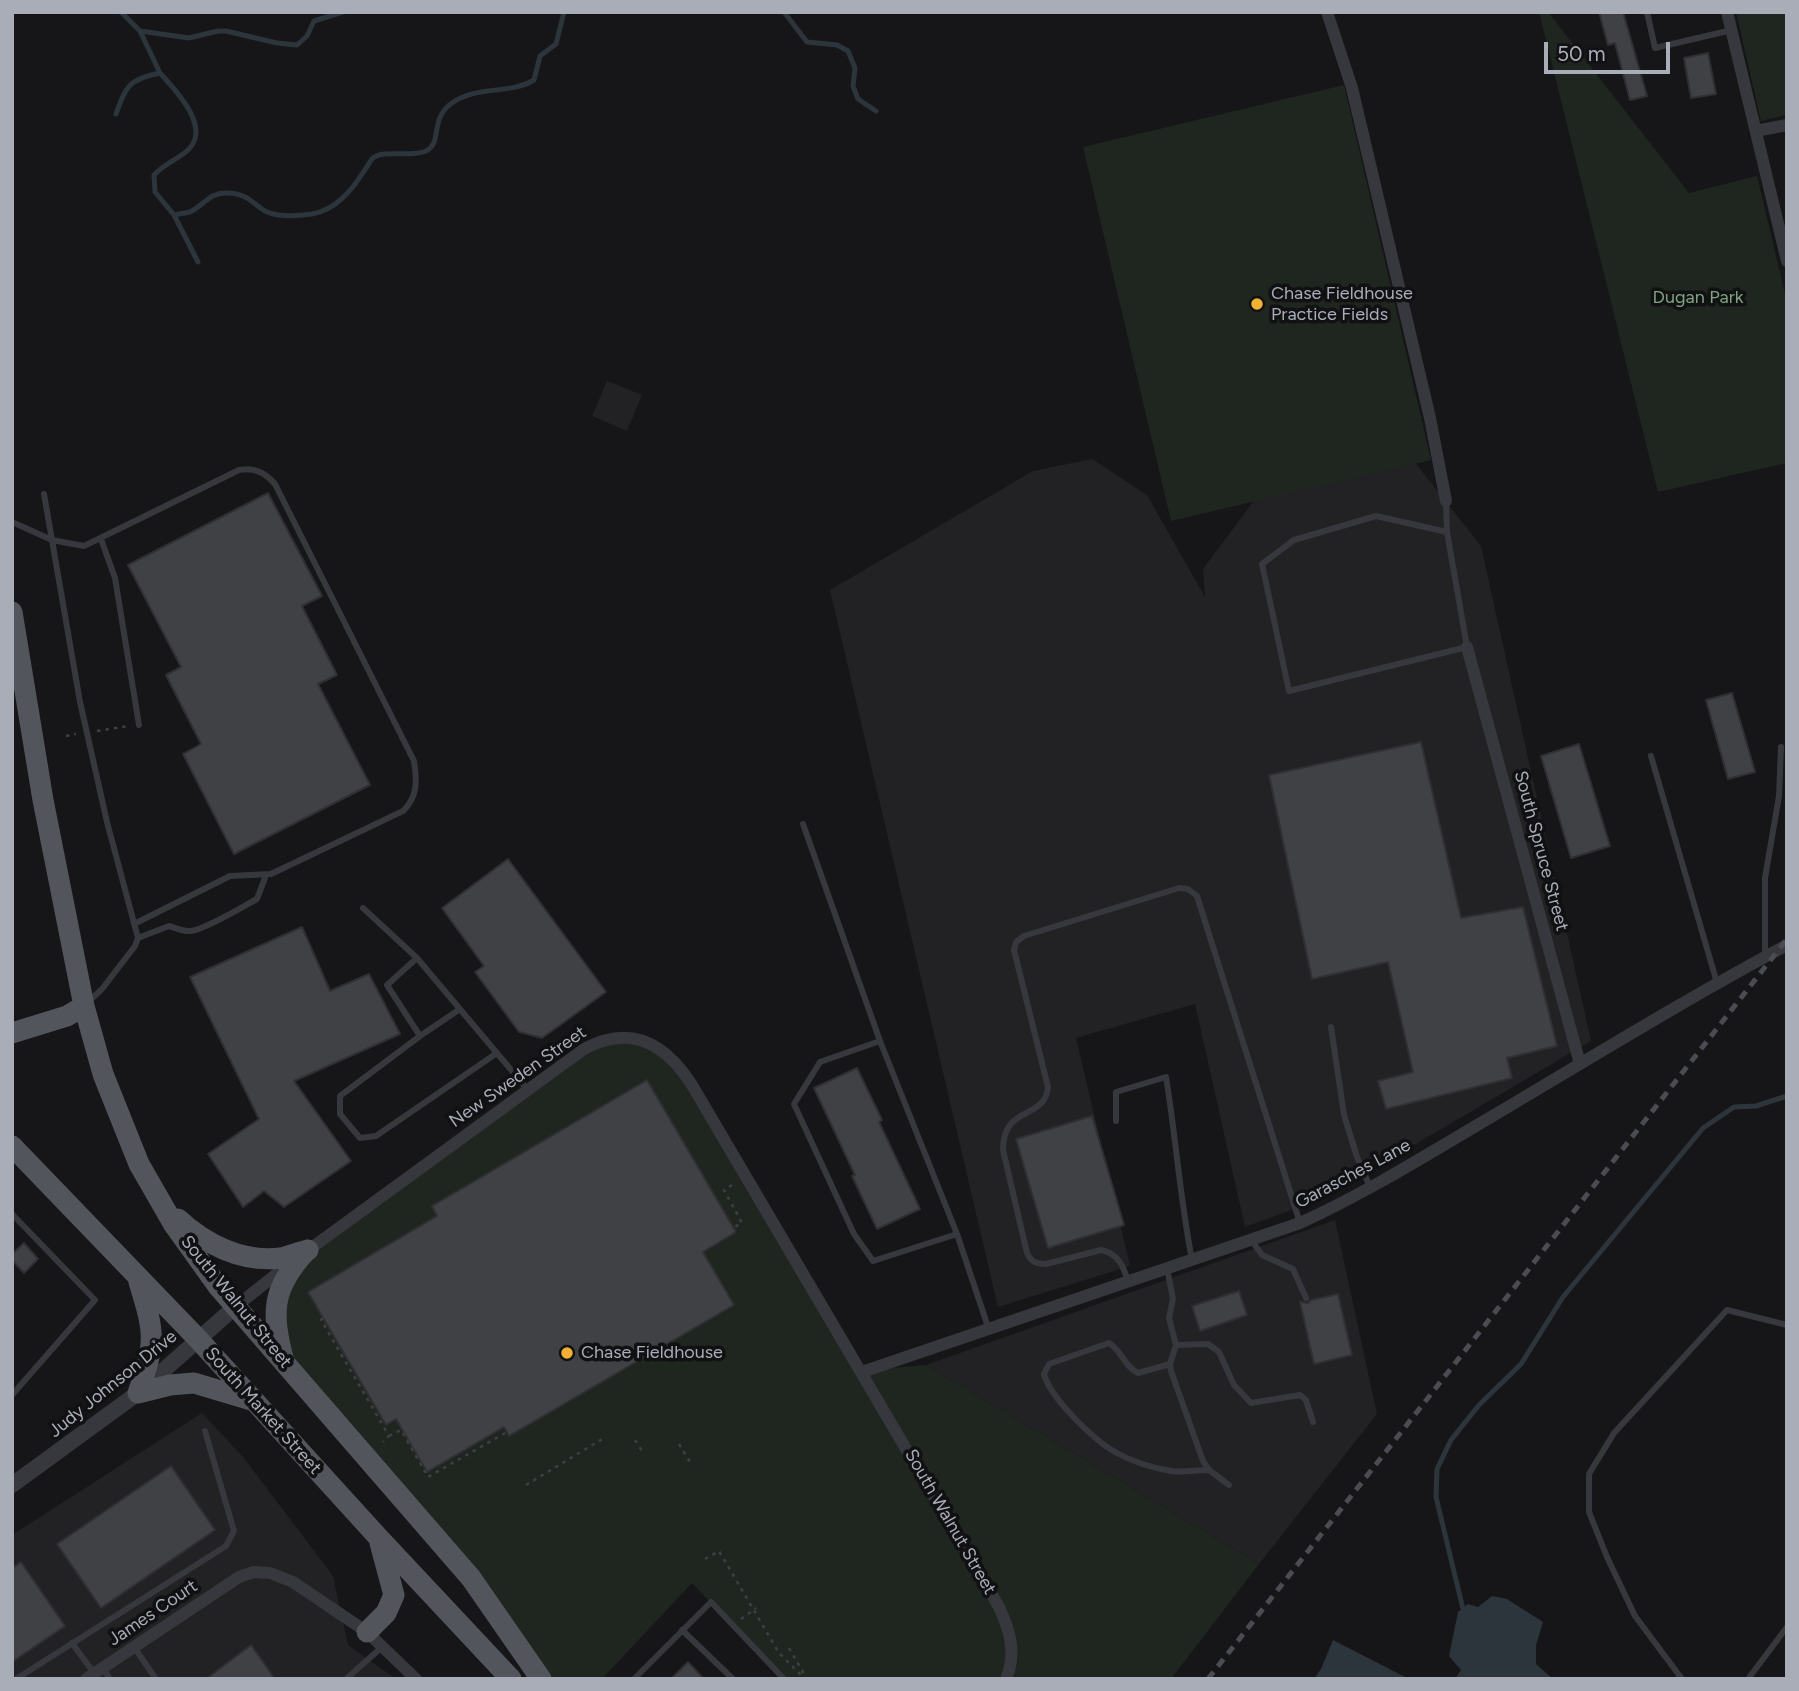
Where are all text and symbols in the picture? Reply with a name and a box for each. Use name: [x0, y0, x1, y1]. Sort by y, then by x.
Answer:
scale bar: [1547, 28, 1673, 72]
text: 50 m: [1557, 41, 1606, 66]
place label: Chase Fieldhouse Practice Fields: [1271, 283, 1413, 326]
park label: Dugan Park: [1653, 287, 1743, 309]
marker: Chase Fieldhouse Practice Fields: [1249, 296, 1265, 312]
street label: South Spruce Street: [1509, 768, 1573, 934]
street label: New Sweden Street: [445, 1022, 591, 1132]
street label: Garasches Lane: [1292, 1135, 1414, 1213]
street label: South Walnut Street: [176, 1231, 296, 1373]
street label: Judy Johnson Drive: [45, 1326, 181, 1442]
place label: Chase Fieldhouse: [581, 1342, 723, 1364]
street label: South Market Street: [200, 1343, 326, 1479]
marker: Chase Fieldhouse: [559, 1345, 575, 1361]
street label: South Walnut Street: [900, 1445, 1000, 1599]
street label: James Court: [104, 1575, 202, 1651]

